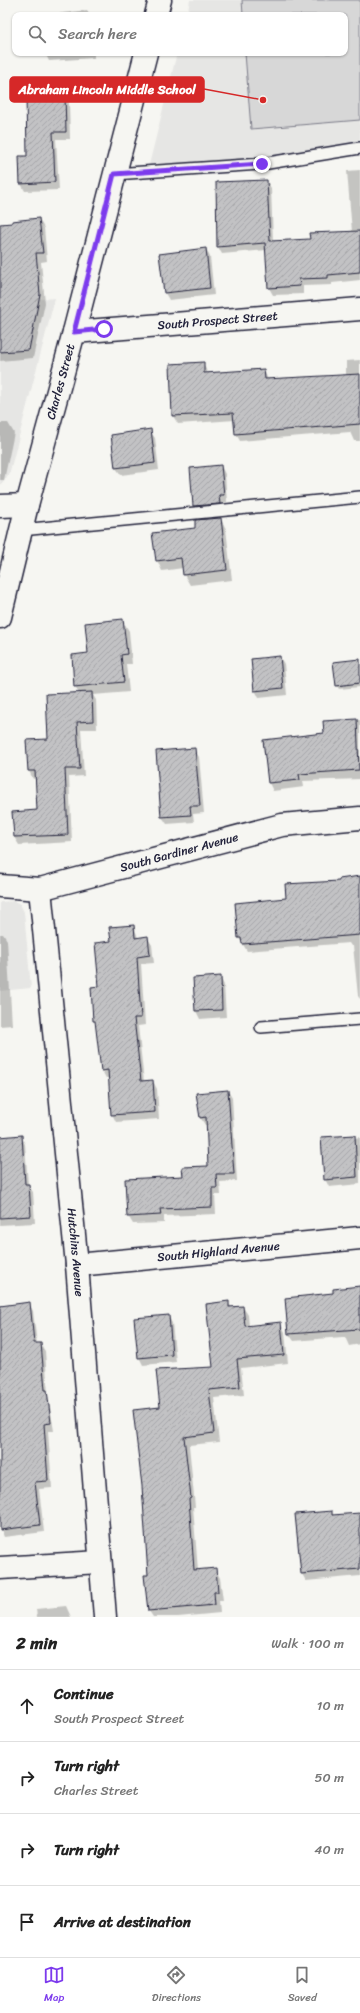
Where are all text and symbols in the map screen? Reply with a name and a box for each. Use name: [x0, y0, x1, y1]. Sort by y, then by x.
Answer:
search box: [12, 12, 348, 56]
text: Search here: [58, 21, 137, 47]
icon: search: [26, 23, 48, 45]
callout: Abraham Lincoln Middle School: [10, 77, 204, 102]
text: Abraham Lincoln Middle School: [17, 78, 197, 101]
route end: [253, 155, 271, 173]
street label: South Prospect Street: [157, 305, 278, 336]
route start: [95, 320, 113, 338]
street label: Charles Street: [40, 341, 81, 422]
street label: South Gardiner Avenue: [117, 826, 241, 878]
street label: Hutchins Avenue: [60, 1207, 90, 1298]
street label: South Highland Avenue: [156, 1235, 281, 1268]
text: 2 min: [16, 1628, 57, 1658]
text: Walk · 100 m: [271, 1632, 344, 1655]
text: Continue: [54, 1681, 114, 1707]
text: 10 m: [317, 1694, 344, 1717]
icon: ahead: [16, 1695, 38, 1717]
text: South Prospect Street: [54, 1707, 184, 1730]
text: Turn right: [54, 1753, 119, 1779]
text: 50 m: [314, 1766, 344, 1789]
icon: right: [16, 1767, 38, 1789]
text: Charles Street: [54, 1779, 138, 1802]
text: Turn right: [54, 1837, 119, 1863]
text: 40 m: [314, 1838, 344, 1861]
icon: right: [16, 1839, 38, 1861]
text: Arrive at destination: [54, 1909, 191, 1935]
icon: arrive: [16, 1911, 38, 1933]
tab: Map: [43, 1964, 65, 2007]
tab: Directions: [152, 1964, 201, 2007]
tab: Saved: [288, 1964, 317, 2007]

